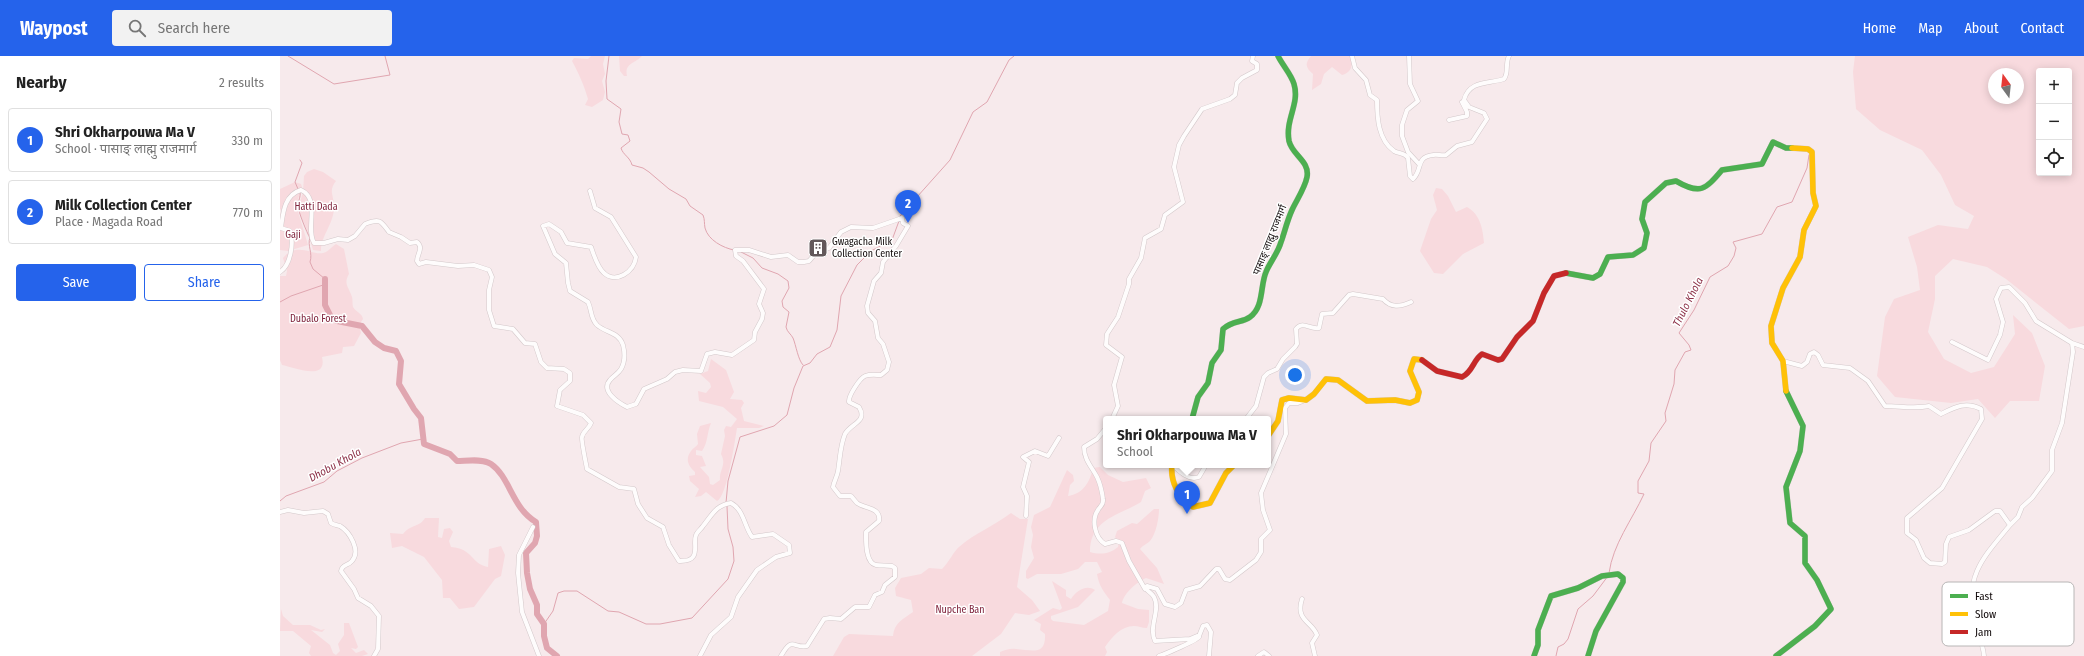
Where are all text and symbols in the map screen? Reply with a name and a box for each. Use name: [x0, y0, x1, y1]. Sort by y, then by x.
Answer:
search box: [112, 10, 392, 46]
text: Waypost: [20, 17, 88, 40]
icon: search: [126, 17, 148, 39]
text: Search here: [158, 19, 230, 37]
text: Home: [1863, 20, 1896, 37]
text: Map: [1918, 20, 1942, 37]
text: About: [1964, 20, 1999, 37]
text: Contact: [2021, 20, 2064, 37]
north arrow: [1988, 68, 2024, 104]
map controls: [2036, 68, 2072, 176]
button: +: [2036, 68, 2072, 104]
text: Nearby: [16, 72, 67, 93]
text: 2 results: [219, 75, 264, 90]
button: −: [2036, 104, 2072, 140]
text: Shri Okharpouwa Ma V: [55, 123, 195, 141]
text: 1: [27, 133, 33, 148]
text: 330 m: [231, 133, 263, 148]
button: locate: [2036, 140, 2072, 176]
text: School · पासाङ् लाह्मु राजमार्ग: [55, 141, 197, 156]
pin: 2: [895, 190, 921, 223]
text: Milk Collection Center: [55, 196, 192, 214]
park label: Hatti Dada: [294, 201, 338, 213]
street label: पासाङ् लाह्मु राजमार्ग: [1251, 202, 1291, 277]
text: 2: [27, 205, 33, 220]
text: 770 m: [233, 205, 263, 220]
text: Place · Magada Road: [55, 214, 163, 229]
park label: Gaji: [285, 229, 301, 241]
place label: Gwagacha Milk Collection Center: [832, 236, 902, 260]
building icon: Gwagacha Milk Collection Center: [807, 237, 829, 259]
button: Save: [16, 264, 136, 301]
button: Share: [144, 264, 264, 301]
water label: Thulo Khola: [1670, 275, 1706, 329]
park label: Dubalo Forest: [290, 313, 347, 325]
your location: [1285, 365, 1305, 385]
popup: [1103, 416, 1271, 468]
text: Shri Okharpouwa Ma V: [1117, 426, 1257, 444]
text: School: [1117, 444, 1153, 459]
water label: Dhobu Khola: [307, 445, 364, 485]
pin: 1: [1174, 481, 1200, 514]
legend: [1942, 582, 2074, 646]
text: Fast: [1975, 590, 1993, 603]
park label: Nupche Ban: [935, 604, 985, 616]
text: Slow: [1975, 608, 1996, 621]
text: Jam: [1975, 626, 1992, 639]

